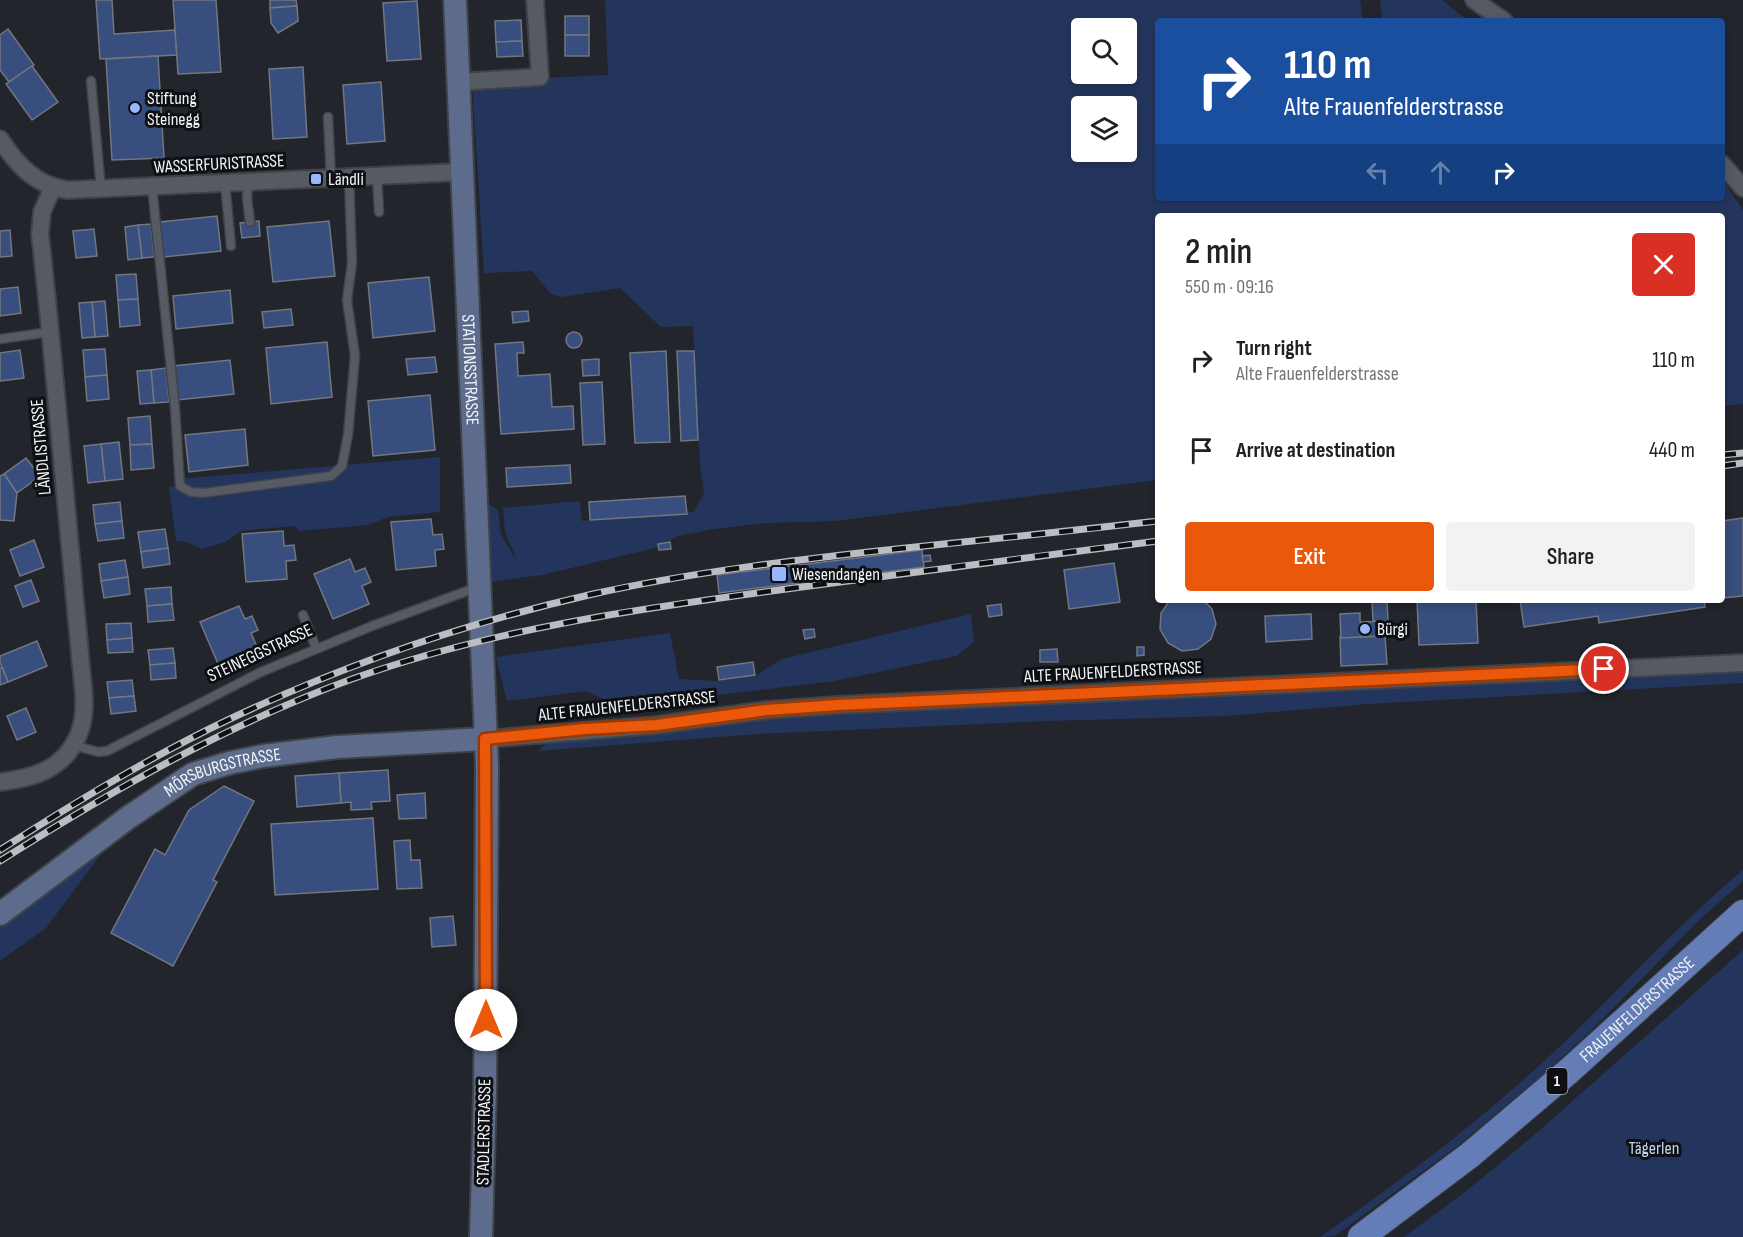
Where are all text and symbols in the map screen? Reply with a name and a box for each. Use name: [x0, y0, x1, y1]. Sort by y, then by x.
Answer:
map controls: [1071, 18, 1137, 162]
button: search: [1071, 18, 1137, 84]
text: 110 m: [1284, 40, 1371, 91]
icon: right: [1185, 42, 1263, 120]
place label: Stiftung Steinegg: [147, 88, 200, 130]
text: Alte Frauenfelderstrasse: [1284, 91, 1504, 123]
button: layers: [1071, 96, 1137, 162]
marker: Stiftung Steinegg: [128, 101, 142, 115]
street label: WASSERFURISTRASSE: [153, 150, 285, 178]
icon: left: [1361, 156, 1394, 189]
icon: ahead: [1424, 156, 1457, 189]
icon: right: [1487, 156, 1520, 189]
place label: Ländli: [328, 169, 364, 190]
marker: Ländli: [309, 172, 323, 186]
text: 2 min: [1185, 231, 1252, 274]
button: close: [1632, 233, 1695, 296]
text: 550 m · 09:16: [1185, 275, 1274, 299]
street label: STATIONSSTRASSE: [458, 314, 483, 426]
text: Turn right: [1236, 335, 1312, 362]
icon: right: [1185, 344, 1218, 377]
text: 110 m: [1652, 347, 1695, 374]
text: Alte Frauenfelderstrasse: [1236, 362, 1399, 386]
street label: LÄNDLISTRASSE: [26, 398, 56, 496]
icon: arrive: [1185, 434, 1218, 467]
text: Arrive at destination: [1236, 437, 1395, 464]
text: 440 m: [1649, 437, 1695, 464]
button: Exit: [1185, 522, 1434, 591]
button: Share: [1446, 522, 1695, 591]
place label: Wiesendangen: [792, 564, 880, 585]
marker: Wiesendangen: [770, 565, 788, 583]
street label: STEINEGGSTRASSE: [204, 619, 316, 687]
place label: Bürgi: [1377, 619, 1408, 640]
marker: Bürgi: [1358, 622, 1372, 636]
pin: [1578, 643, 1629, 694]
icon: arrive: [1587, 652, 1620, 685]
street label: ALTE FRAUENFELDERSTRASSE: [1022, 657, 1203, 687]
street label: ALTE FRAUENFELDERSTRASSE: [536, 686, 717, 726]
street label: MÖRSBURGSTRASSE: [160, 743, 282, 801]
street label: FRAUENFELDERSTRASSE: [1575, 952, 1699, 1067]
position arrow: [454, 988, 518, 1052]
road number: 1: [1546, 1068, 1568, 1094]
street label: STADLERSTRASSE: [473, 1079, 495, 1185]
park label: Tägerlen: [1629, 1138, 1679, 1159]

